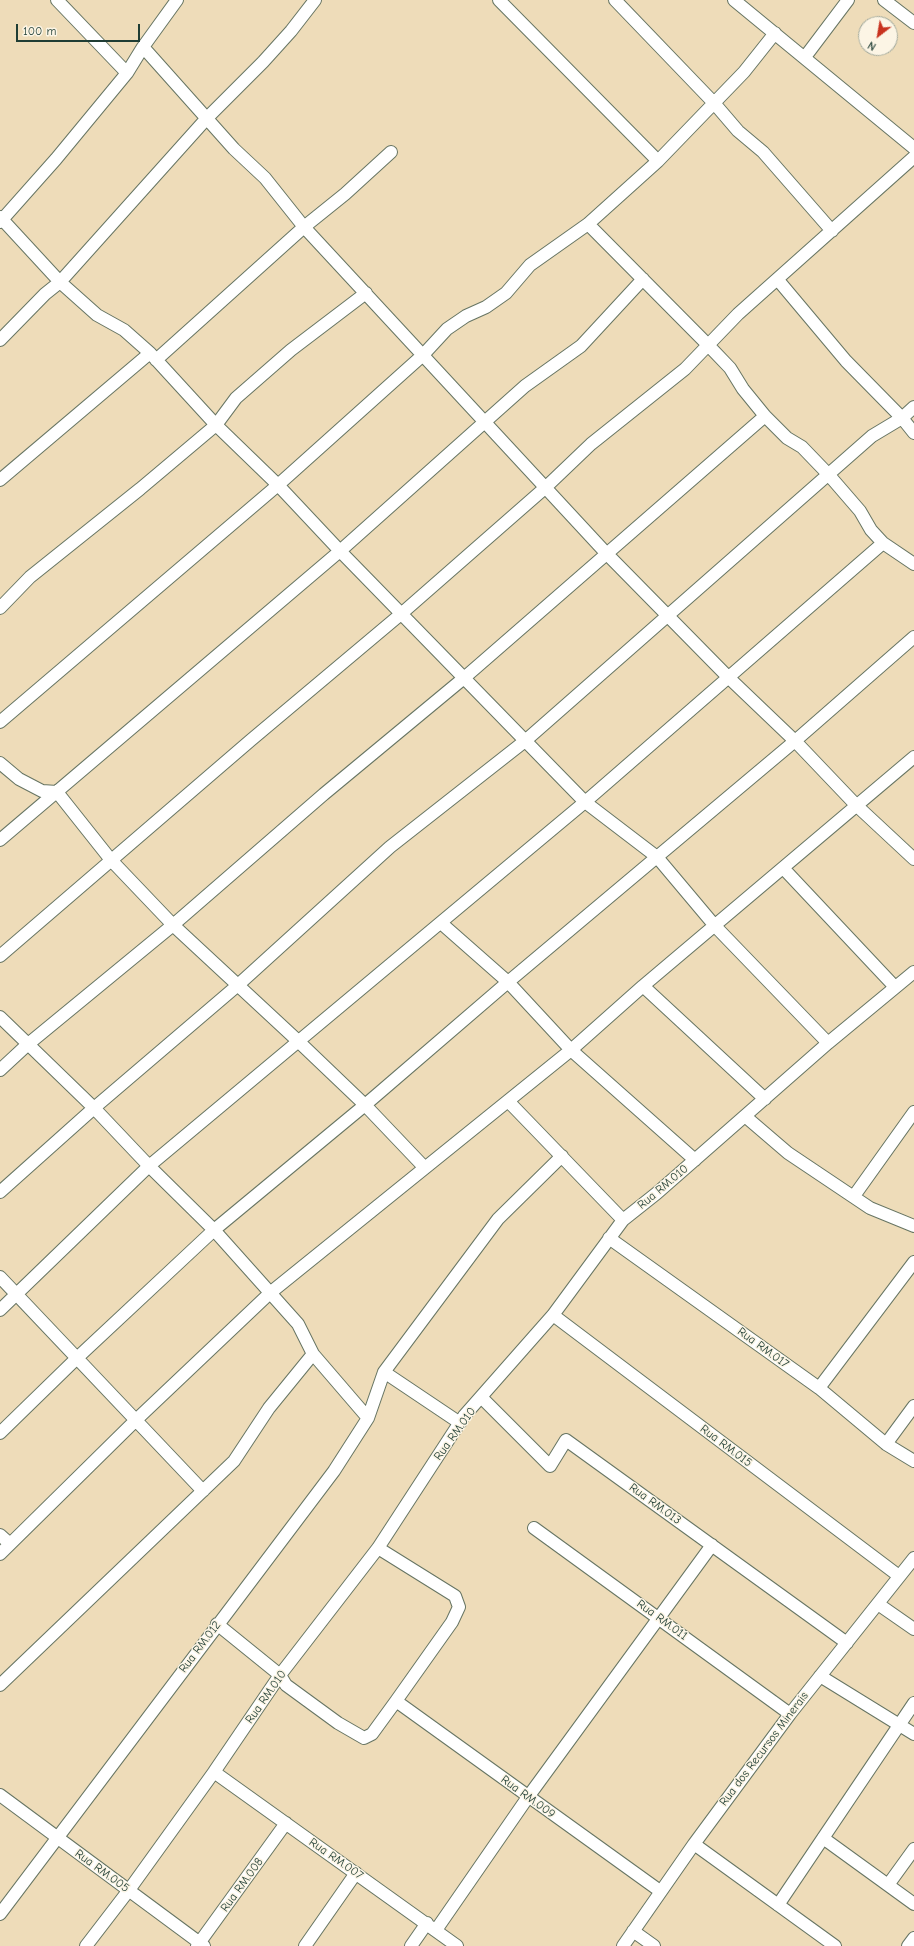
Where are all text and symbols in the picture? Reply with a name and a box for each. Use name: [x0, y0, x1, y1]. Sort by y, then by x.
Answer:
scale bar: [18, 16, 142, 42]
north arrow: [858, 16, 898, 56]
text: 100 m: [23, 24, 56, 38]
text: N: [866, 38, 879, 53]
street label: Rua RM.010: [635, 1162, 691, 1212]
street label: Rua RM.017: [734, 1324, 792, 1372]
street label: Rua RM.010: [431, 1405, 479, 1463]
street label: Rua RM.015: [697, 1422, 755, 1470]
street label: Rua RM.013: [626, 1480, 684, 1528]
street label: Rua RM.011: [634, 1597, 690, 1643]
street label: Rua RM.012: [176, 1618, 224, 1676]
street label: Rua RM.010: [242, 1668, 290, 1726]
street label: Rua dos Recursos Minerais: [716, 1689, 812, 1809]
street label: Rua RM.009: [498, 1773, 558, 1821]
street label: Rua RM.007: [306, 1835, 366, 1883]
street label: Rua RM.005: [72, 1846, 132, 1896]
street label: Rua RM.008: [218, 1855, 266, 1915]

